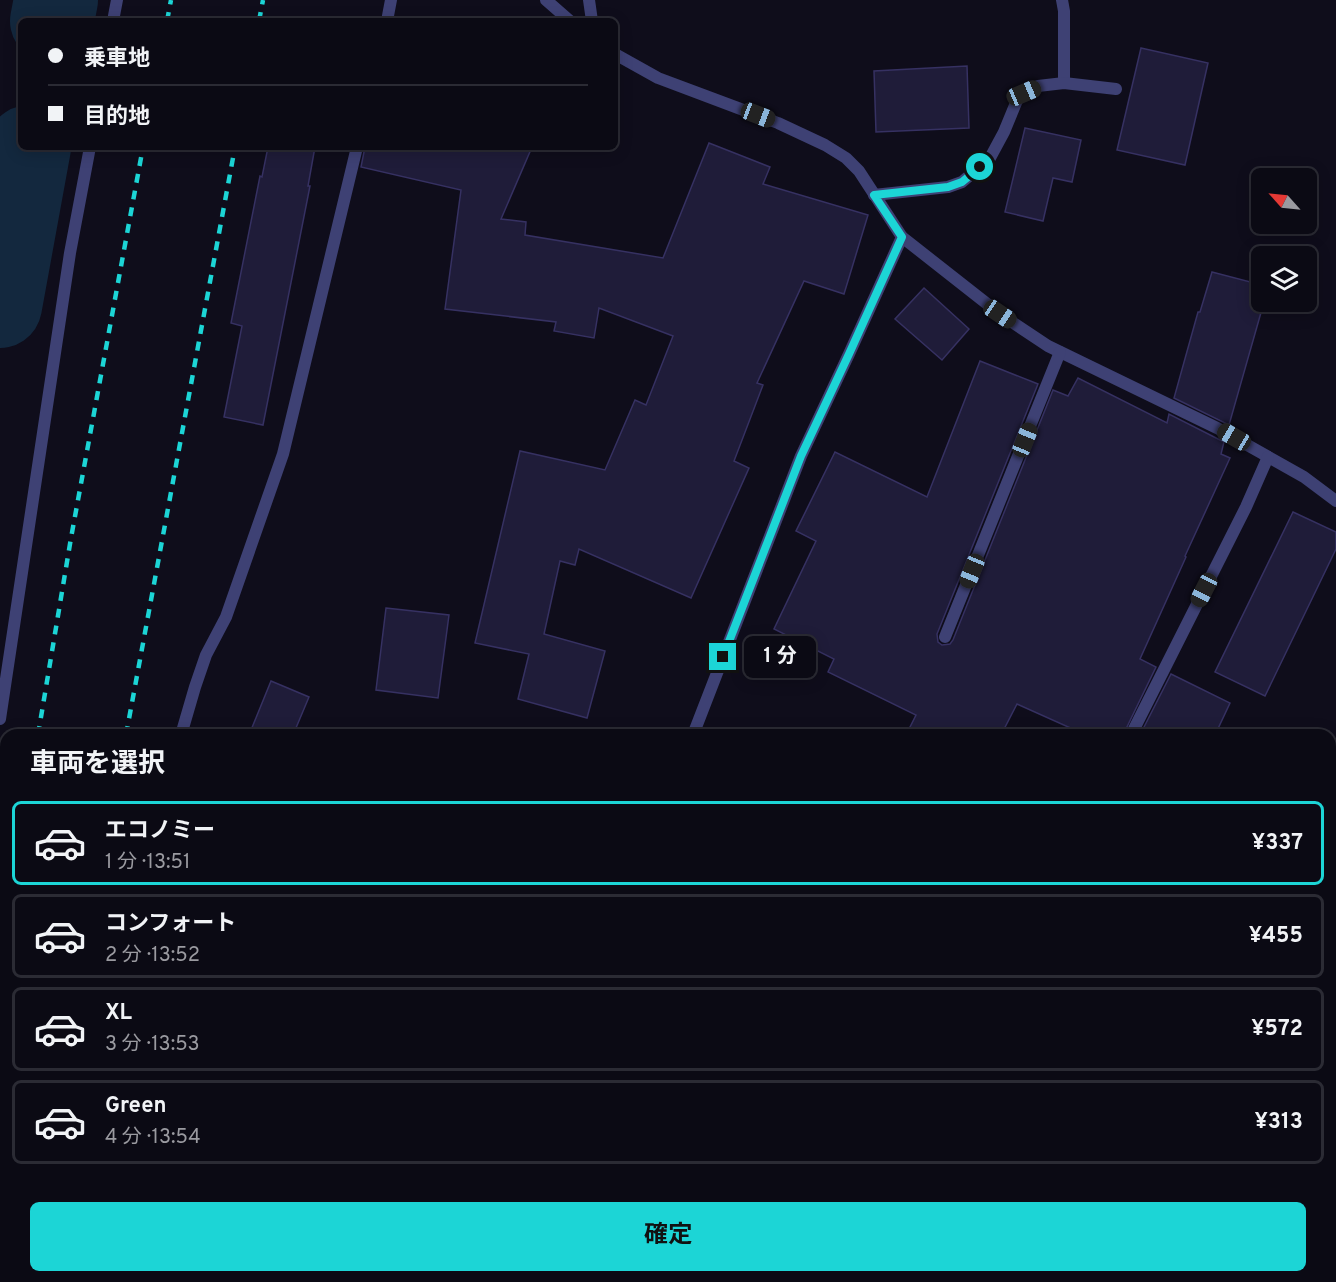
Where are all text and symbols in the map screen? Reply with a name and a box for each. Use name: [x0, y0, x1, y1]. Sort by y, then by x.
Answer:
text: 乗車地: [84, 46, 150, 73]
car: [1004, 78, 1044, 108]
car: [738, 100, 778, 130]
text: 目的地: [84, 104, 150, 131]
route start: [966, 153, 993, 180]
north arrow: [1251, 168, 1317, 234]
map controls: [1251, 168, 1317, 312]
button: layers: [1251, 246, 1317, 312]
car: [980, 296, 1020, 332]
car: [1010, 420, 1040, 460]
car: [1214, 420, 1254, 454]
car: [957, 551, 987, 591]
car: [1188, 570, 1220, 610]
callout: 1 分: [744, 636, 816, 678]
route end: [709, 643, 736, 670]
text: 1 分: [764, 644, 797, 670]
text: 車両を選択: [30, 748, 165, 782]
icon: car: [33, 816, 87, 870]
text: エコノミー: [105, 818, 215, 845]
text: ¥337: [1252, 830, 1303, 857]
text: 1 分 · 13:51: [105, 850, 190, 876]
icon: car: [33, 909, 87, 963]
text: コンフォート: [105, 911, 236, 938]
text: ¥455: [1249, 923, 1303, 950]
text: 2 分 · 13:52: [105, 943, 200, 969]
text: XL: [105, 1000, 132, 1027]
icon: car: [33, 1002, 87, 1056]
text: ¥572: [1251, 1016, 1303, 1043]
text: 3 分 · 13:53: [105, 1032, 200, 1058]
text: Green: [105, 1093, 167, 1120]
icon: car: [33, 1095, 87, 1149]
text: ¥313: [1255, 1109, 1303, 1136]
text: 4 分 · 13:54: [105, 1125, 201, 1151]
button: 確定: [30, 1202, 1306, 1271]

